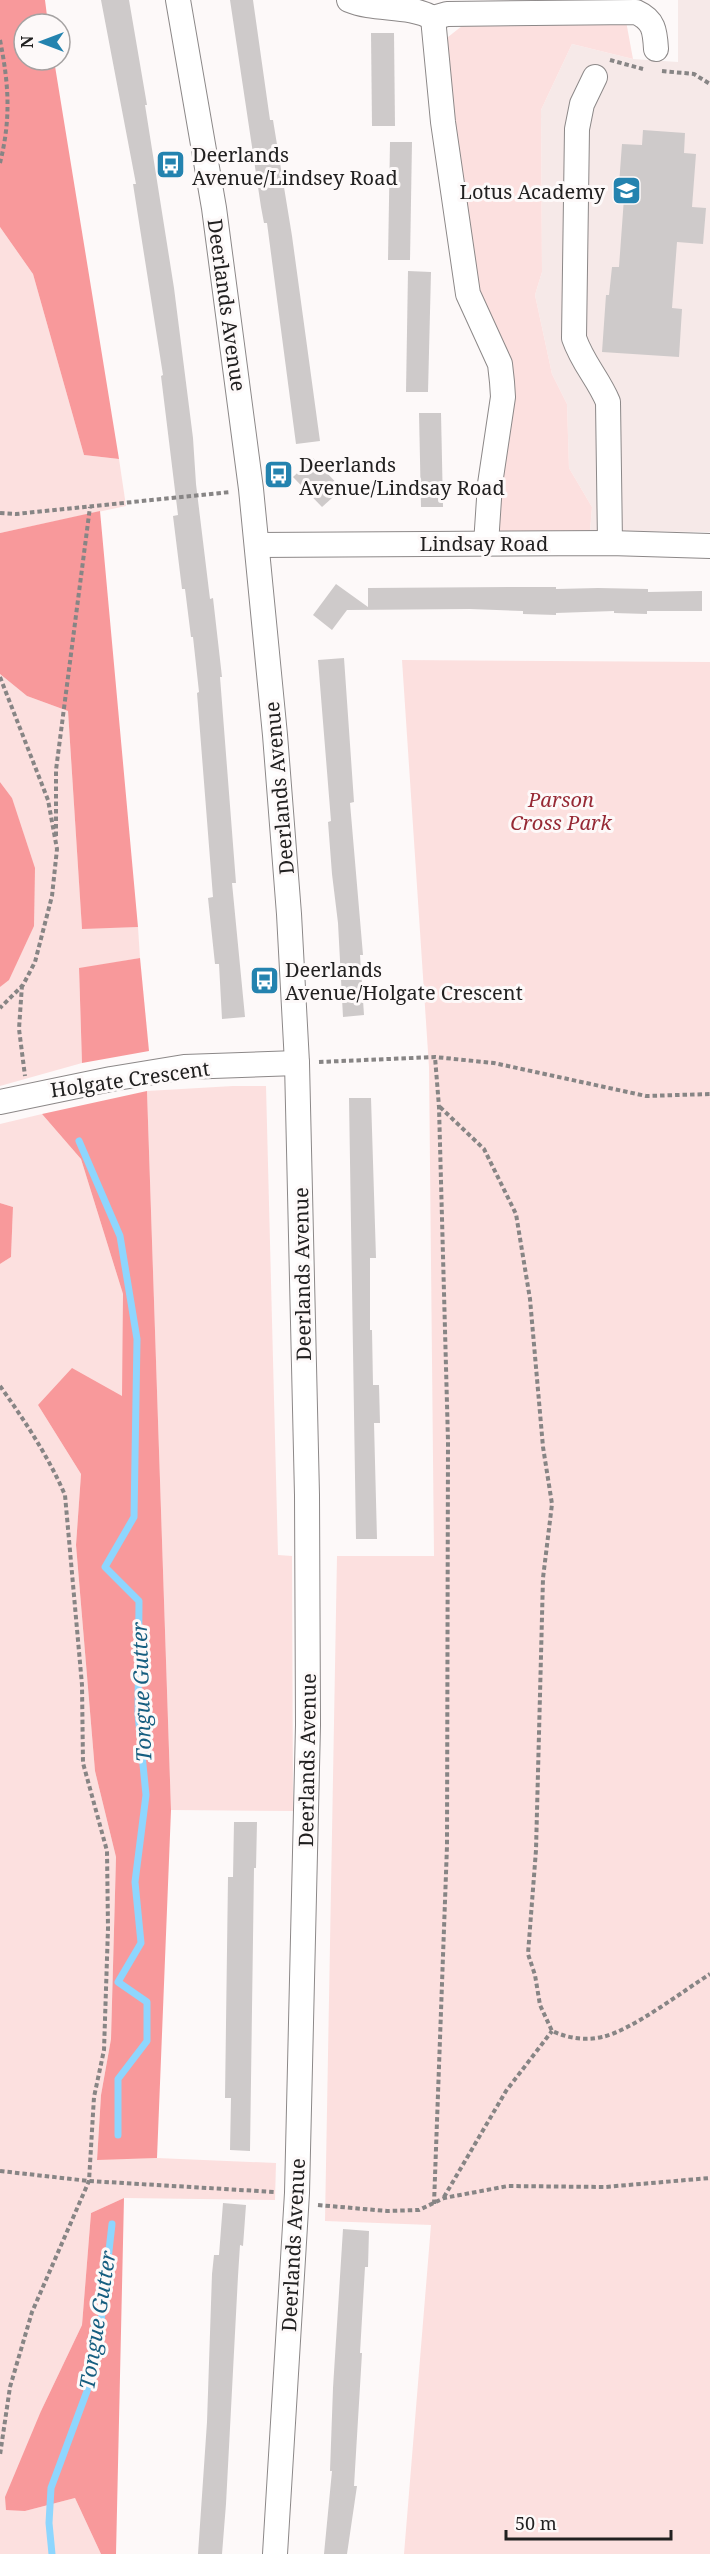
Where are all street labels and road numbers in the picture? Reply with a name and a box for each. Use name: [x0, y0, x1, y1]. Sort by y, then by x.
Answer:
street label: Deerlands Avenue: [202, 217, 252, 393]
street label: Lindsay Road: [420, 530, 548, 557]
street label: Deerlands Avenue: [258, 700, 300, 876]
street label: Holgate Crescent: [49, 1054, 211, 1104]
street label: Deerlands Avenue: [287, 1187, 317, 1361]
street label: Deerlands Avenue: [292, 1673, 322, 1847]
street label: Deerlands Avenue: [275, 2158, 311, 2332]

